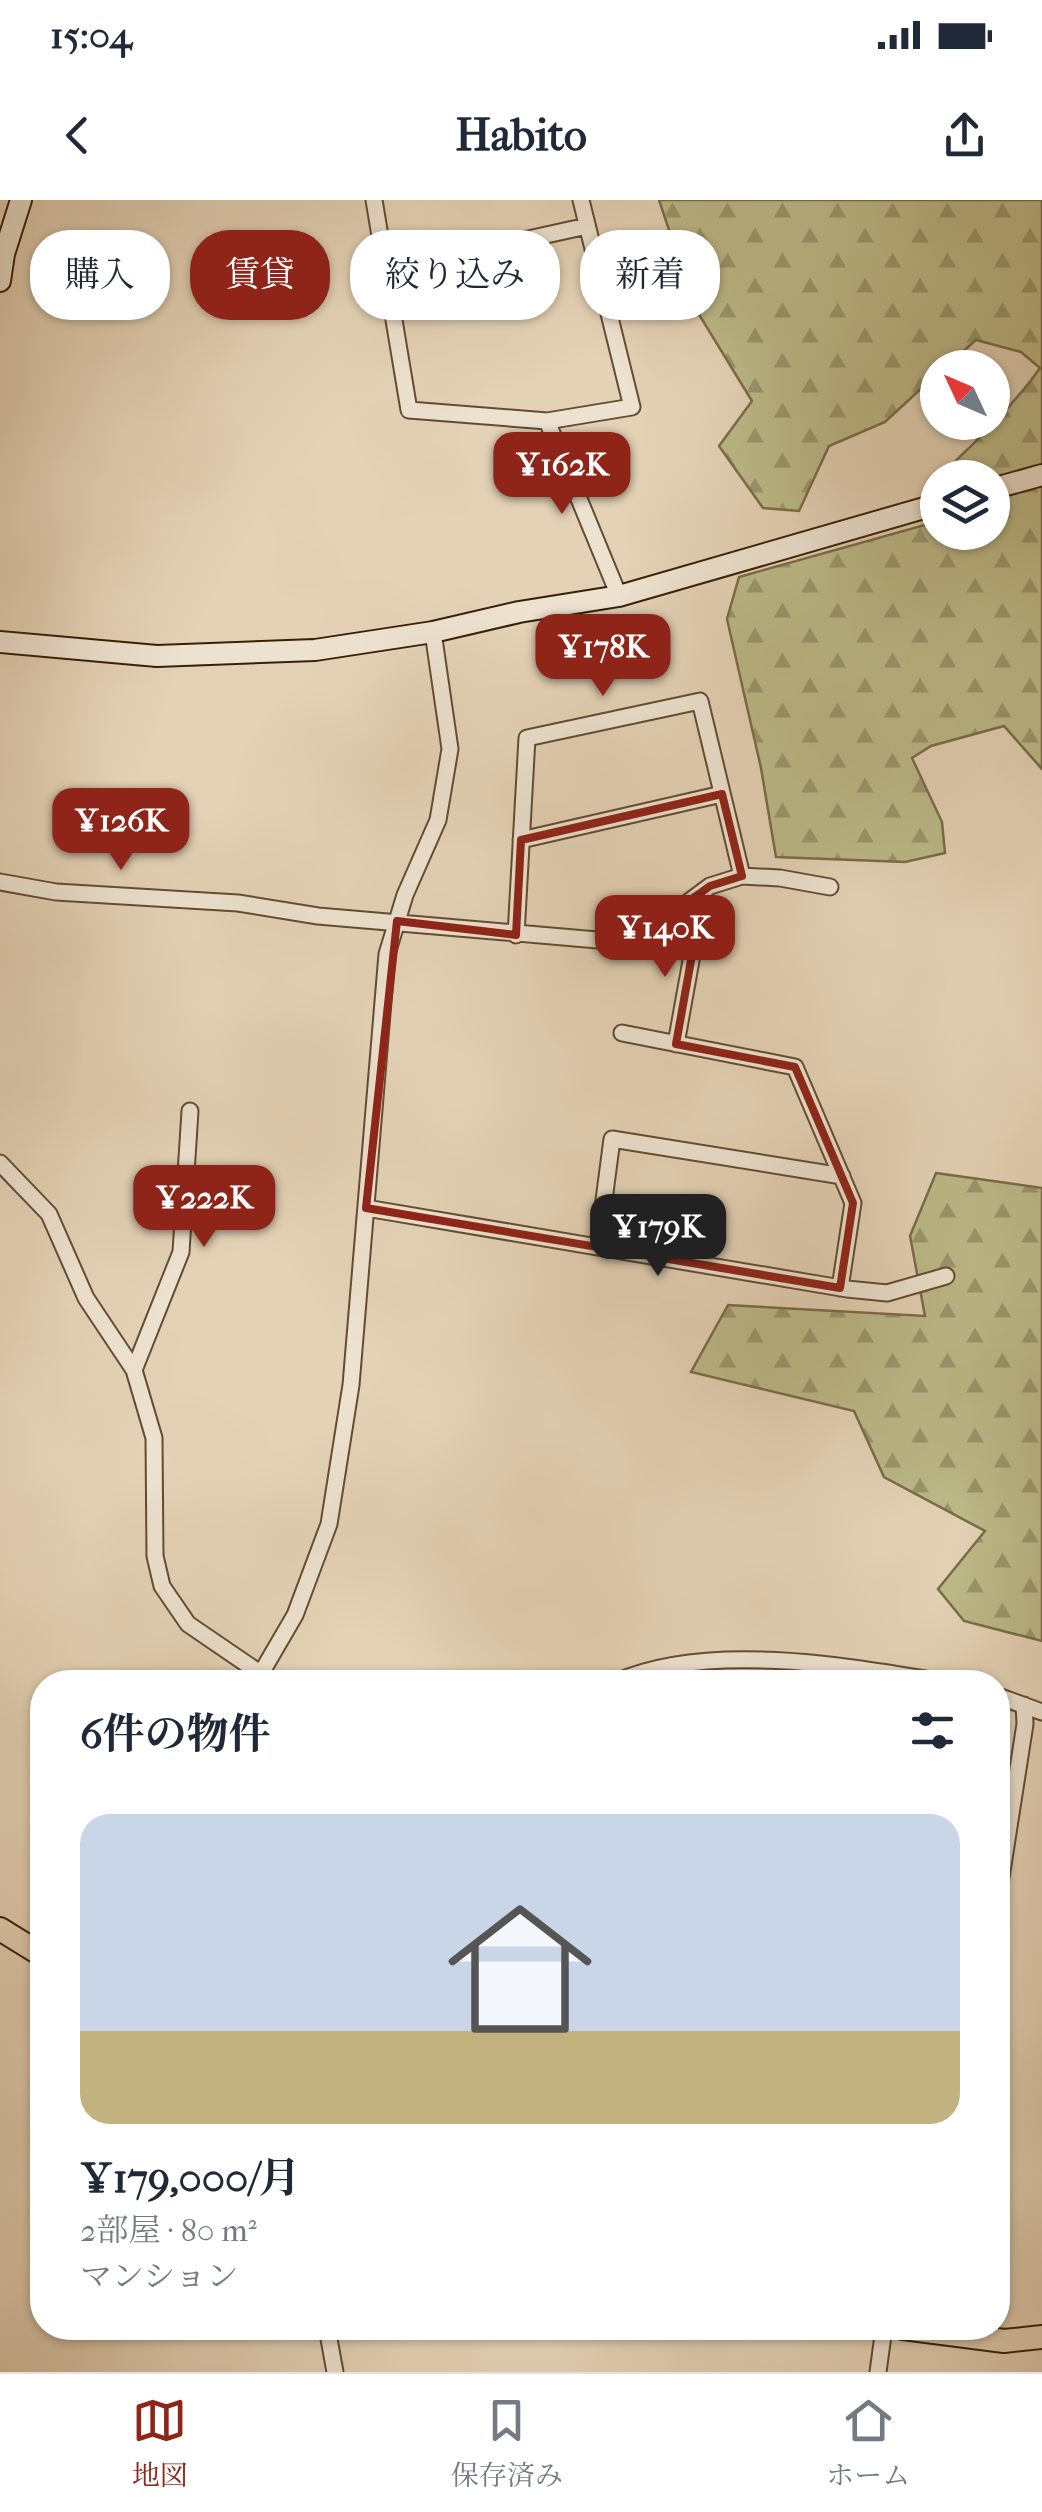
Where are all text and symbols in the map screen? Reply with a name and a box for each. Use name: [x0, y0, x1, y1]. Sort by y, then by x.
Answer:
text: 15:04: [50, 13, 132, 58]
icon: back: [50, 108, 105, 163]
icon: share: [937, 108, 992, 163]
text: Habito: [455, 109, 587, 162]
chip: 購入: [30, 230, 170, 320]
chip: 賃貸: [190, 230, 330, 320]
chip: 絞り込み: [350, 230, 560, 320]
chip: 新着: [580, 230, 720, 320]
north arrow: [920, 350, 1010, 440]
map controls: [920, 350, 1010, 550]
pin: ¥162K: [492, 432, 632, 517]
text: ¥162K: [515, 446, 609, 483]
button: layers: [920, 460, 1010, 550]
pin: ¥178K: [533, 614, 673, 699]
text: ¥178K: [557, 628, 649, 665]
pin: ¥126K: [51, 788, 191, 873]
text: ¥126K: [74, 802, 168, 839]
pin: ¥140K: [595, 895, 735, 980]
text: ¥140K: [617, 909, 713, 946]
pin: ¥222K: [134, 1165, 274, 1250]
text: ¥222K: [155, 1179, 253, 1216]
pin: ¥179K: [588, 1194, 728, 1279]
text: ¥179K: [612, 1208, 704, 1245]
icon: filters: [905, 1703, 960, 1758]
text: 6件の物件: [80, 1710, 271, 1759]
icon: home: [430, 1879, 610, 2059]
text: ¥179,000/月: [80, 2154, 300, 2203]
text: 2部屋 · 80 m²: [80, 2212, 257, 2249]
text: マンション: [80, 2258, 239, 2295]
tab: 地図: [132, 2393, 188, 2493]
tab: 保存済み: [451, 2393, 563, 2493]
tab: ホーム: [826, 2393, 910, 2493]

